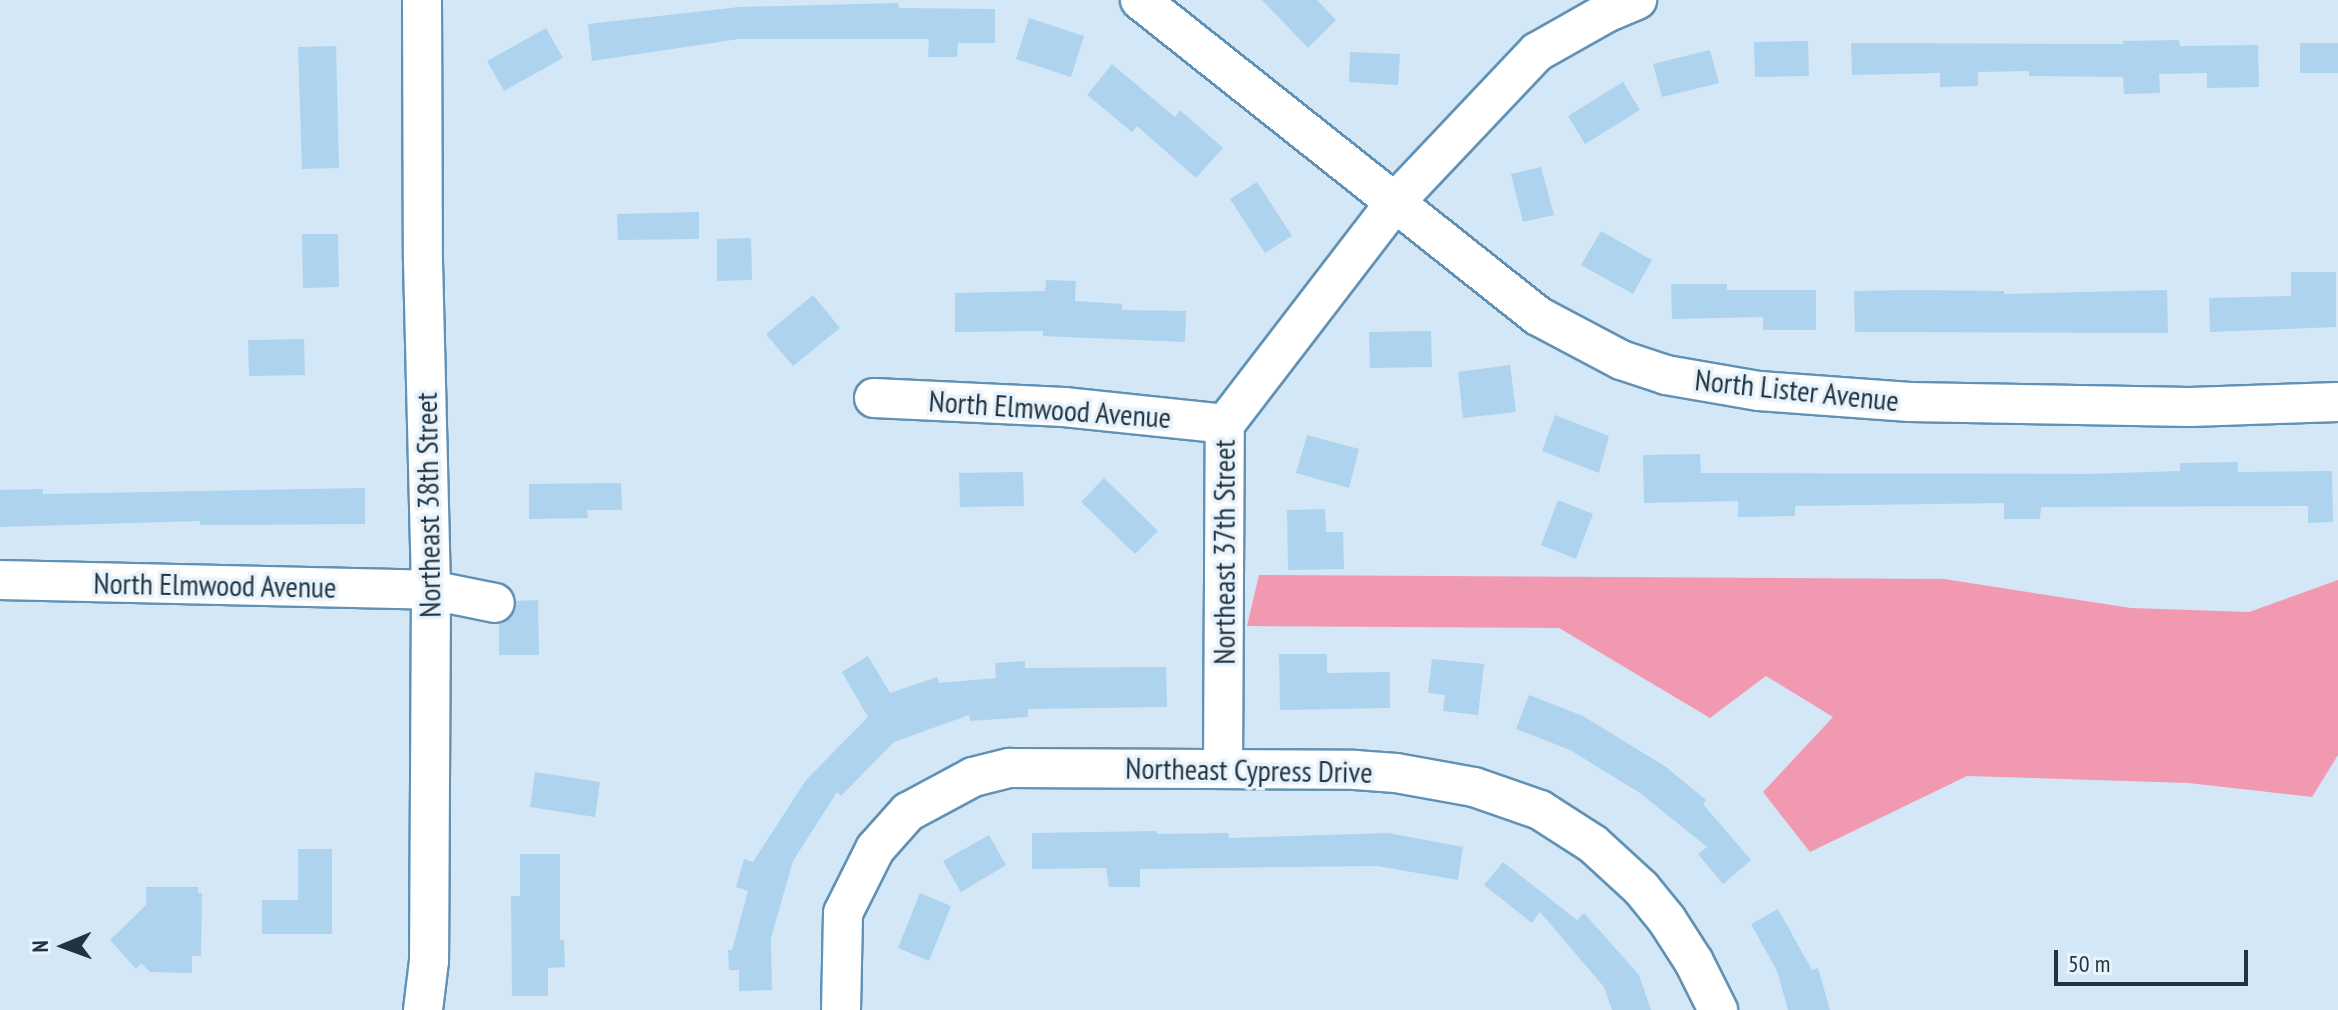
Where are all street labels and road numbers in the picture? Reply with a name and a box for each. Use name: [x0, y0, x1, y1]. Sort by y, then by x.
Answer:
street label: North Lister Avenue: [1693, 361, 1901, 419]
street label: North Elmwood Avenue: [927, 383, 1173, 435]
street label: Northeast 38th Street: [408, 392, 448, 618]
street label: Northeast 37th Street: [1206, 439, 1242, 665]
street label: North Elmwood Avenue: [93, 565, 337, 605]
street label: Northeast Cypress Drive: [1125, 750, 1373, 790]

